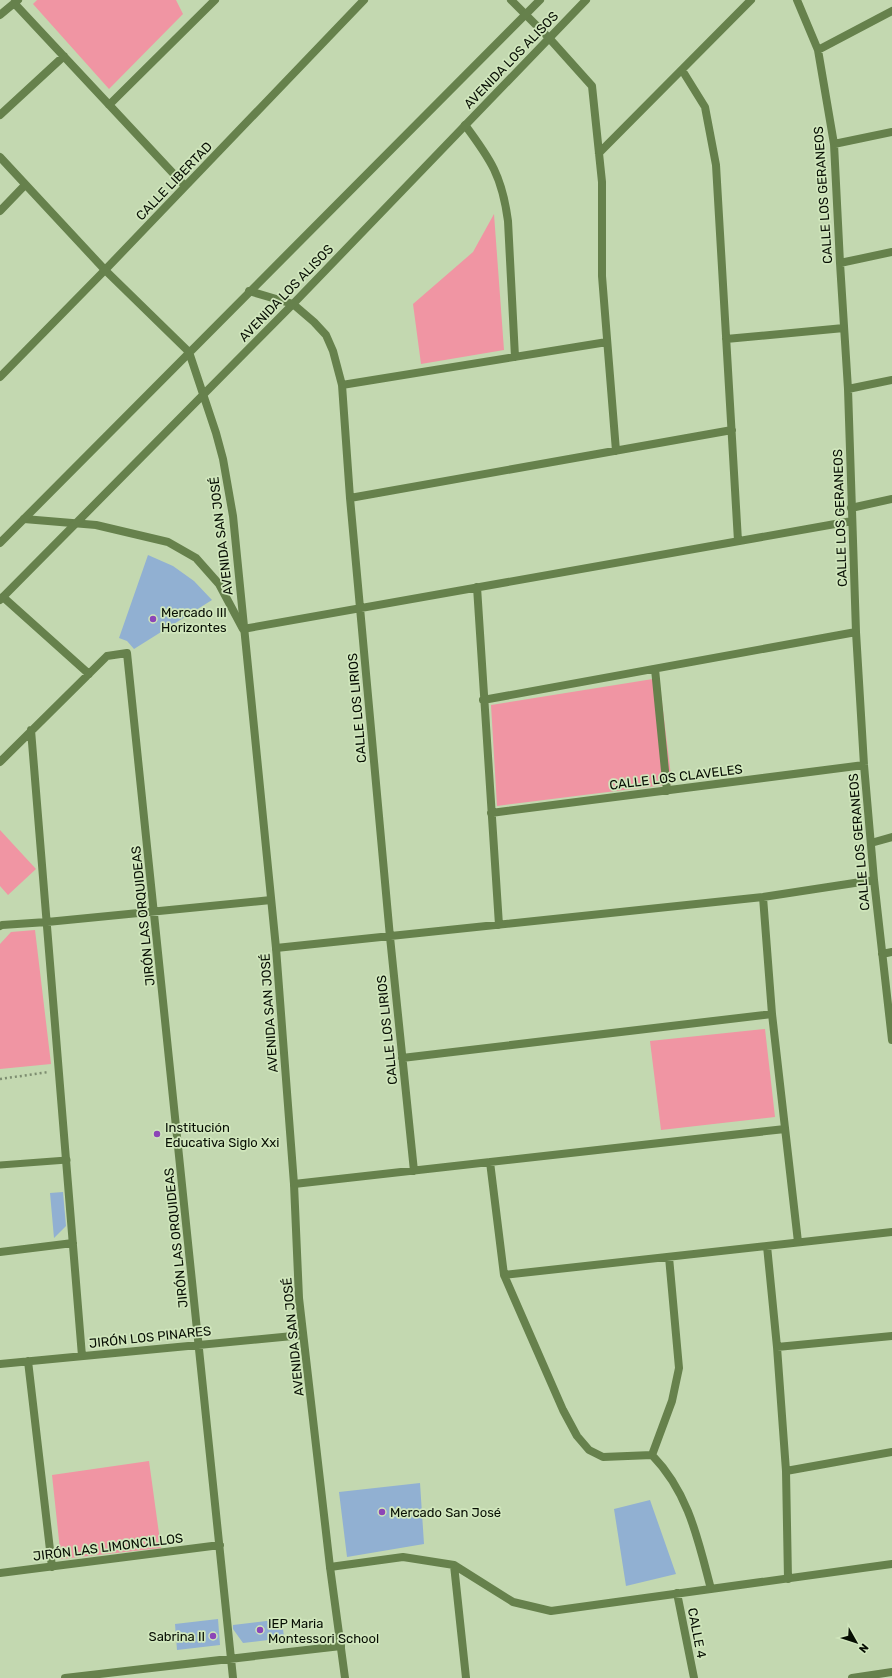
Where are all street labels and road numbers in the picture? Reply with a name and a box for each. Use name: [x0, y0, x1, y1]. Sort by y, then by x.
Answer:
street label: AVENIDA LOS ALISOS: [461, 8, 561, 112]
street label: CALLE LOS GERANEOS: [811, 126, 835, 264]
street label: CALLE LIBERTAD: [133, 139, 215, 223]
street label: AVENIDA LOS ALISOS: [236, 241, 336, 345]
street label: CALLE LOS GERANEOS: [830, 449, 850, 587]
street label: AVENIDA SAN JOSÉ: [206, 476, 236, 596]
street label: CALLE LOS LIRIOS: [345, 653, 369, 763]
street label: CALLE LOS CLAVELES: [609, 761, 743, 793]
street label: CALLE LOS GERANEOS: [846, 773, 872, 911]
street label: JIRÓN LAS ORQUIDEAS: [128, 845, 158, 987]
street label: AVENIDA SAN JOSÉ: [257, 953, 281, 1073]
street label: CALLE LOS LIRIOS: [374, 974, 400, 1086]
street label: JIRÓN LAS ORQUIDEAS: [161, 1167, 191, 1309]
street label: AVENIDA SAN JOSÉ: [279, 1277, 307, 1397]
street label: JIRÓN LOS PINARES: [88, 1323, 212, 1351]
street label: JIRÓN LAS LIMONCILLOS: [32, 1530, 184, 1564]
street label: CALLE 4: [685, 1607, 709, 1659]

